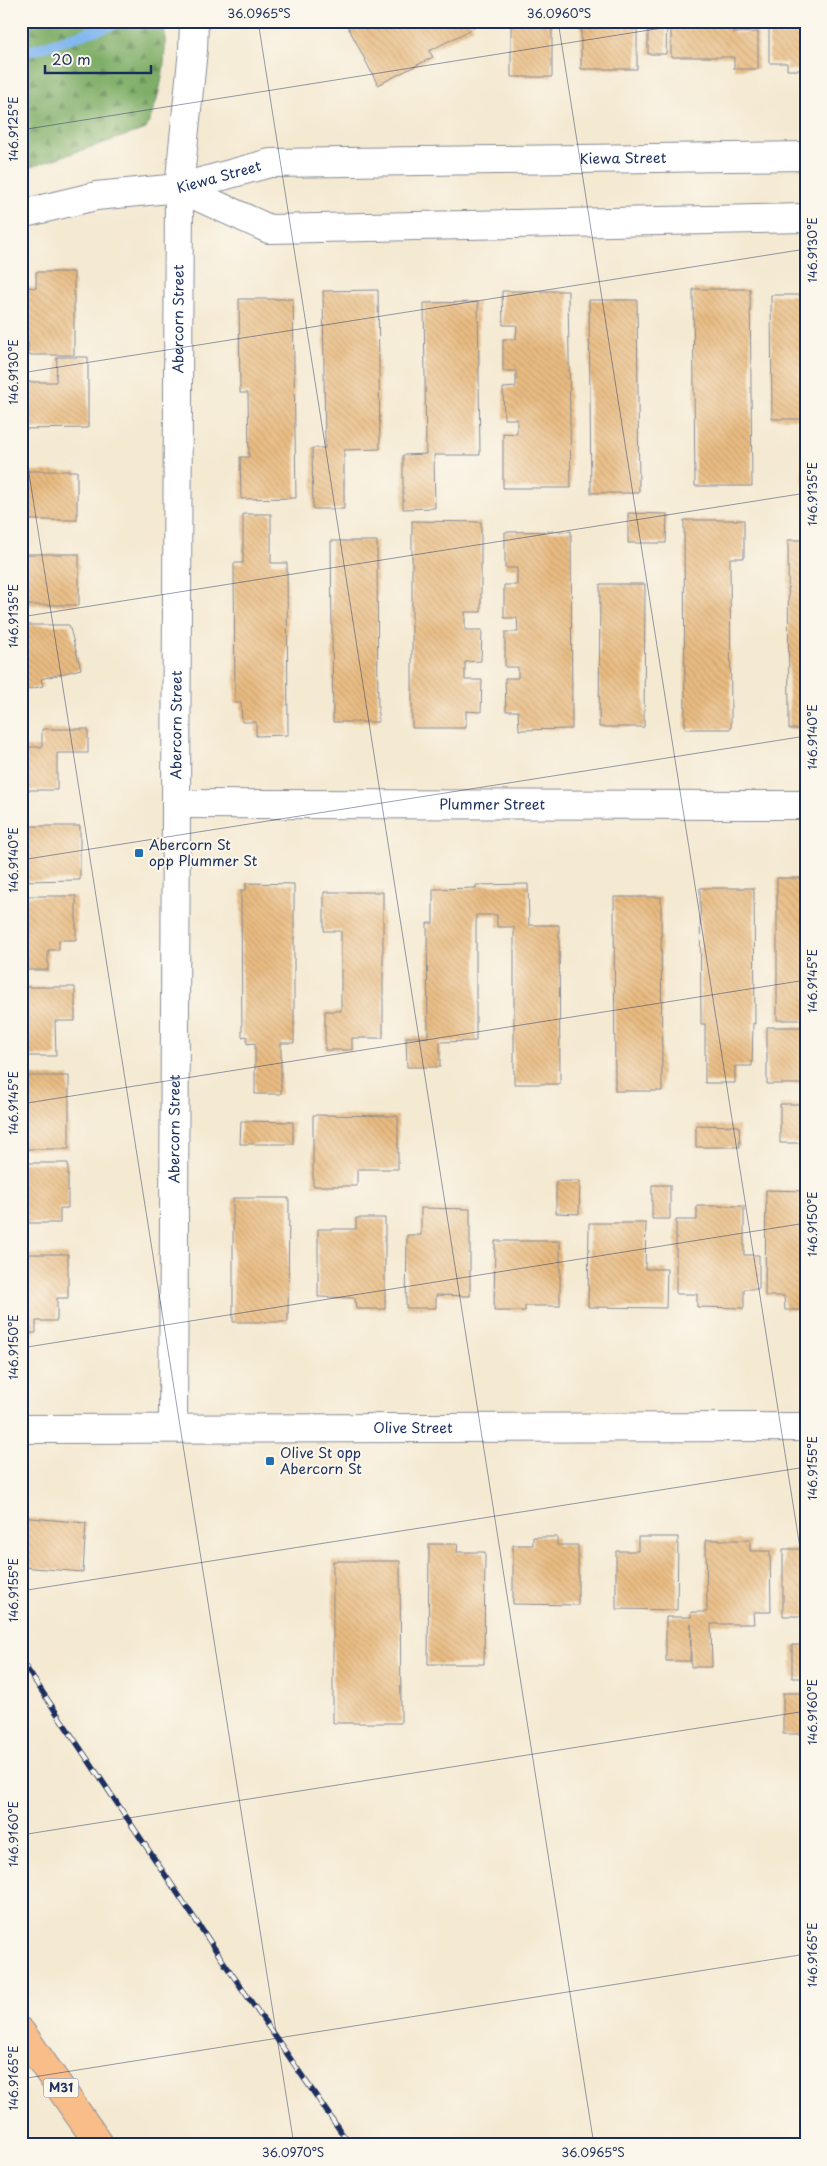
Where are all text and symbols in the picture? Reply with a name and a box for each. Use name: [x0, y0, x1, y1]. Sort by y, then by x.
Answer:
text: 36.0965°S: [227, 4, 291, 22]
text: 36.0960°S: [527, 4, 591, 22]
scale bar: [45, 42, 151, 74]
text: 20 m: [52, 47, 91, 70]
text: 146.9125°E: [4, 97, 22, 161]
street label: Kiewa Street: [580, 147, 667, 169]
street label: Kiewa Street: [174, 155, 264, 198]
text: 146.9130°E: [803, 217, 821, 283]
street label: Abercorn Street: [167, 264, 189, 374]
text: 146.9130°E: [4, 339, 22, 405]
text: 146.9135°E: [803, 462, 821, 526]
text: 146.9135°E: [4, 584, 22, 648]
street label: Abercorn Street: [165, 670, 187, 780]
text: 146.9140°E: [803, 704, 821, 770]
street label: Plummer Street: [439, 793, 546, 815]
text: 146.9140°E: [4, 827, 22, 893]
place label: Abercorn St opp Plummer St: [149, 834, 258, 871]
marker: Abercorn St opp Plummer St: [133, 847, 145, 859]
text: 146.9145°E: [803, 949, 821, 1013]
text: 146.9145°E: [4, 1071, 22, 1135]
street label: Abercorn Street: [163, 1074, 185, 1184]
text: 146.9150°E: [803, 1191, 821, 1257]
text: 146.9150°E: [4, 1314, 22, 1380]
street label: Olive Street: [373, 1417, 453, 1438]
text: 146.9155°E: [803, 1436, 821, 1500]
place label: Olive St opp Abercorn St: [280, 1442, 362, 1479]
marker: Olive St opp Abercorn St: [264, 1455, 276, 1467]
text: 146.9155°E: [4, 1558, 22, 1622]
text: 146.9160°E: [803, 1679, 821, 1745]
text: 146.9160°E: [4, 1801, 22, 1867]
text: 146.9165°E: [803, 1923, 821, 1987]
text: 146.9165°E: [4, 2046, 22, 2110]
road number: M31: [44, 2078, 78, 2098]
text: 36.0970°S: [262, 2143, 324, 2161]
text: 36.0965°S: [561, 2143, 625, 2161]

